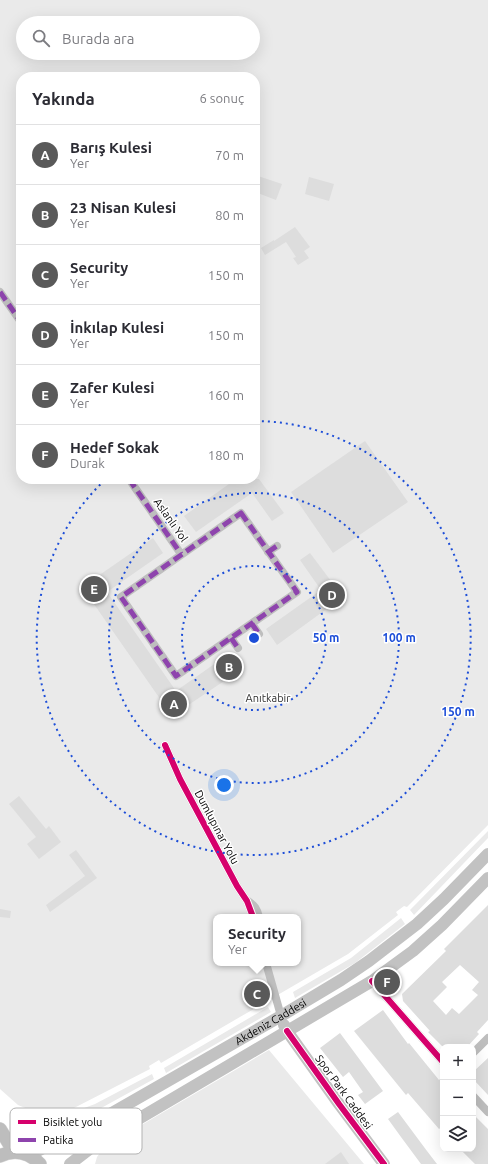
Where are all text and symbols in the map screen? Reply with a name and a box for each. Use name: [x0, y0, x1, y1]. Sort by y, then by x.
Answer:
search box: [16, 16, 260, 60]
icon: search: [30, 27, 52, 49]
text: Burada ara: [62, 30, 134, 47]
text: Yakında: [32, 89, 95, 108]
text: 6 sonuç: [200, 91, 244, 105]
text: Barış Kulesi: [70, 139, 152, 156]
text: A: [40, 148, 50, 162]
text: 70 m: [215, 148, 244, 162]
text: Yer: [70, 156, 89, 170]
text: 23 Nisan Kulesi: [70, 199, 176, 216]
text: B: [41, 208, 49, 222]
text: 80 m: [215, 208, 244, 222]
text: Yer: [70, 216, 89, 230]
text: Security: [70, 259, 128, 276]
text: C: [41, 268, 49, 282]
text: 150 m: [208, 268, 244, 282]
text: Yer: [70, 276, 89, 290]
text: İnkılap Kulesi: [70, 319, 164, 336]
text: D: [40, 328, 50, 342]
text: 150 m: [208, 328, 244, 342]
text: Yer: [70, 336, 89, 350]
text: Zafer Kulesi: [70, 379, 155, 396]
text: E: [41, 388, 49, 402]
text: 160 m: [208, 388, 244, 402]
text: Yer: [70, 396, 89, 410]
text: Hedef Sokak: [70, 439, 159, 456]
text: F: [41, 448, 49, 462]
text: 180 m: [208, 448, 244, 462]
text: Durak: [70, 456, 105, 470]
street label: Aslanlı Yol: [152, 496, 190, 544]
pin: E: [81, 574, 107, 604]
pin: D: [319, 580, 345, 610]
centre of rings: [247, 631, 261, 645]
text: 50 m: [313, 631, 339, 644]
text: 100 m: [382, 631, 416, 644]
pin: B: [216, 652, 242, 682]
pin: A: [161, 689, 187, 719]
park label: Anıtkabir: [246, 692, 291, 704]
text: 150 m: [441, 705, 475, 718]
your location: [214, 775, 234, 795]
street label: Dumlupınar Yolu: [192, 788, 242, 866]
popup: [213, 914, 301, 966]
text: Security: [228, 925, 286, 942]
text: Yer: [228, 942, 247, 956]
pin: F: [374, 967, 400, 997]
pin: C: [244, 979, 270, 1009]
street label: Akdeniz Caddesi: [233, 996, 308, 1047]
map controls: [440, 1044, 476, 1152]
button: +: [440, 1044, 476, 1080]
street label: Spor Park Caddesi: [313, 1053, 375, 1131]
button: −: [440, 1080, 476, 1116]
legend: [10, 1108, 142, 1154]
text: Bisiklet yolu: [43, 1116, 102, 1128]
button: layers: [440, 1116, 476, 1152]
text: Patika: [43, 1134, 73, 1146]

